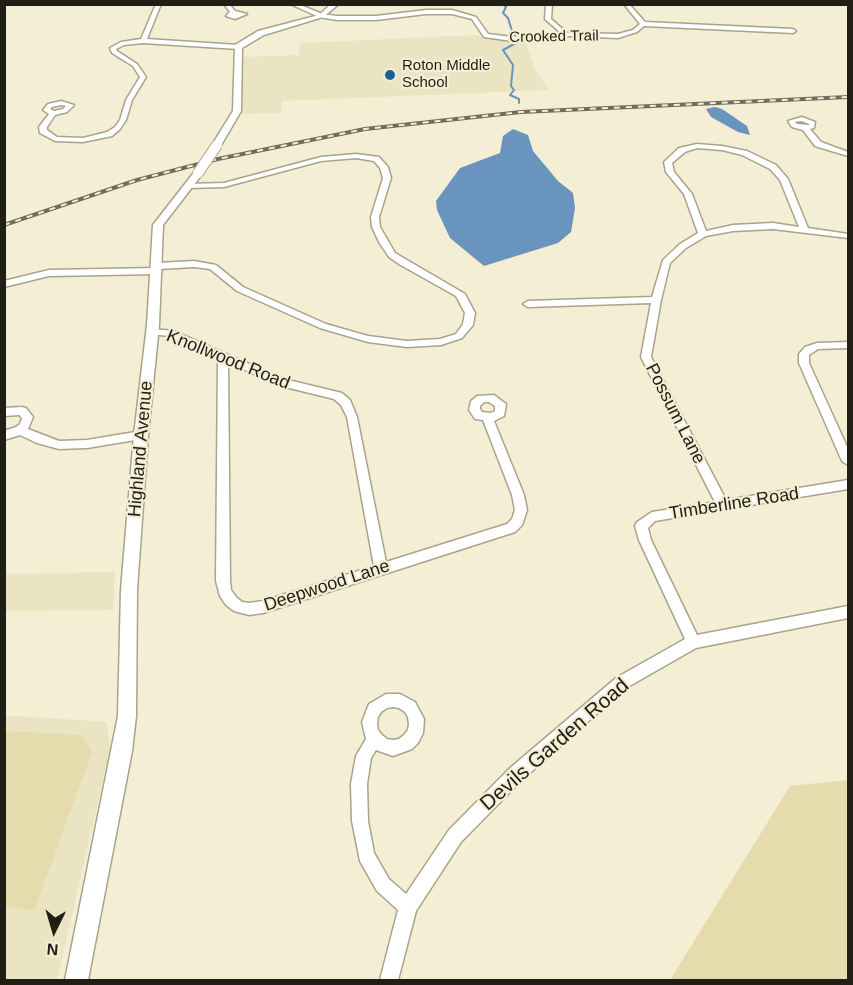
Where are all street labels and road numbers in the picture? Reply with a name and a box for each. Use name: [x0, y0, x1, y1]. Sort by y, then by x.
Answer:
street label: Crooked Trail: [509, 27, 599, 47]
street label: Knollwood Road: [163, 325, 293, 395]
street label: Possum Lane: [640, 360, 710, 468]
street label: Highland Avenue: [124, 380, 158, 518]
street label: Timberline Road: [667, 483, 801, 525]
street label: Deepwood Lane: [261, 555, 393, 617]
street label: Devils Garden Road: [475, 673, 635, 817]

